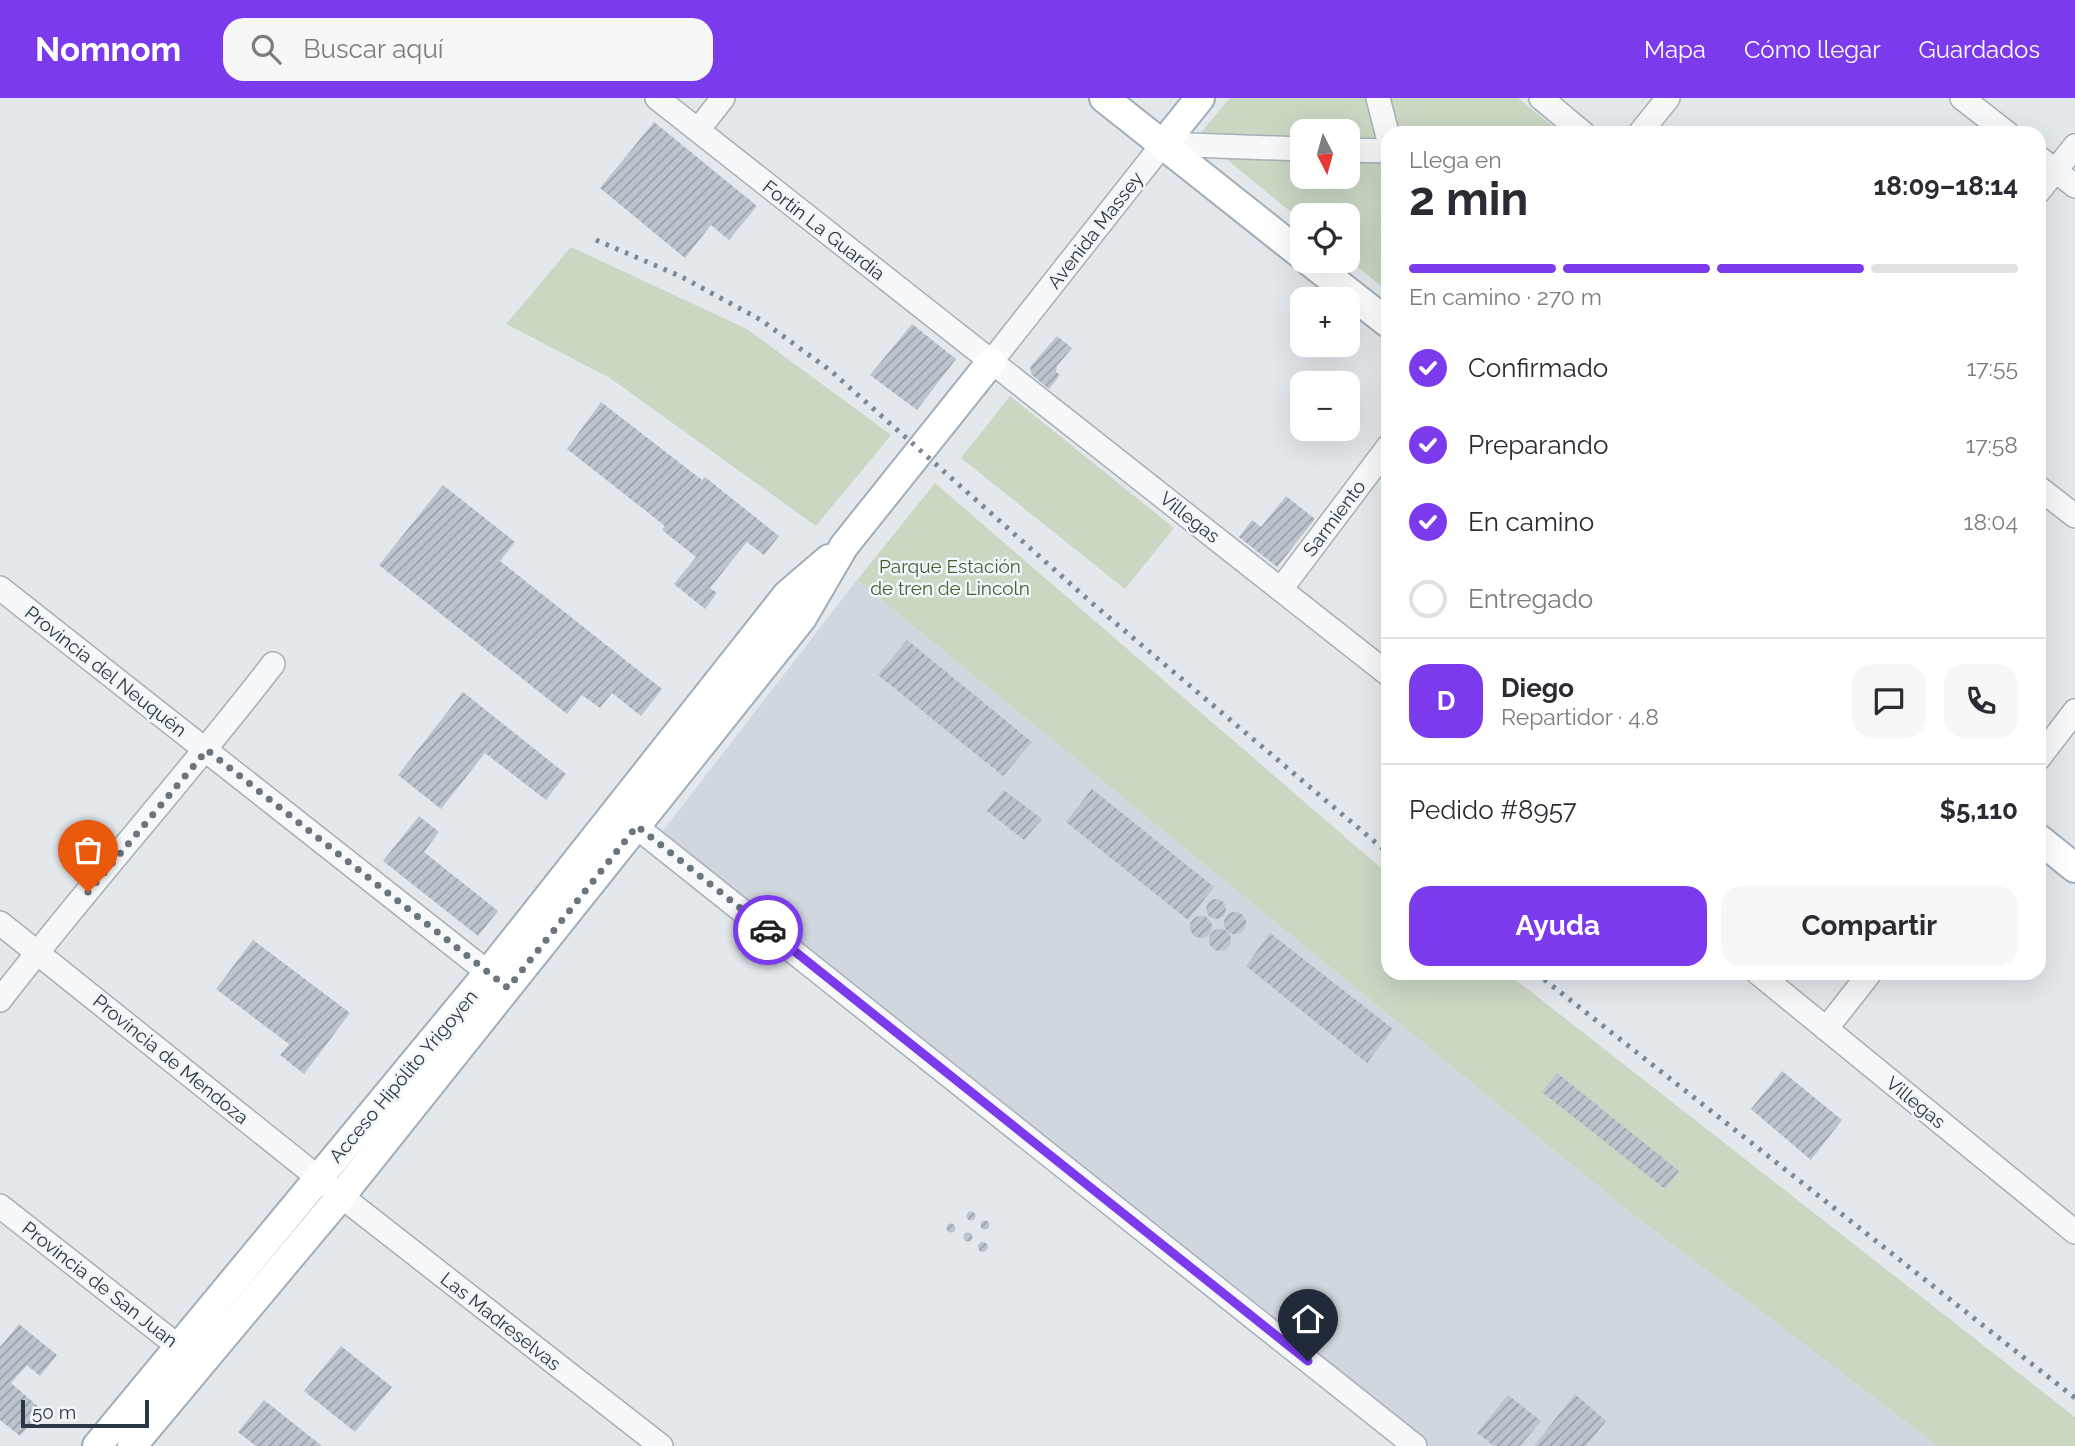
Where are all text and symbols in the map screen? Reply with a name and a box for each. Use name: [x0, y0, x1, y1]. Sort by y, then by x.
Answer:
search box: [223, 18, 713, 81]
text: Nomnom: [35, 30, 181, 69]
icon: search: [247, 30, 285, 68]
text: Buscar aquí: [303, 34, 444, 64]
text: Mapa: [1644, 35, 1706, 64]
text: Cómo llegar: [1744, 35, 1881, 64]
text: Guardados: [1919, 35, 2040, 64]
north arrow: [1290, 119, 1360, 189]
map controls: [1290, 119, 1360, 441]
text: Llega en: [1409, 146, 1502, 173]
street label: Avenida Massey: [1043, 167, 1147, 293]
text: 18:09–18:14: [1873, 171, 2018, 201]
text: 2 min: [1409, 172, 1528, 226]
street label: Fortín La Guardia: [758, 175, 890, 285]
button: locate: [1290, 203, 1360, 273]
text: En camino · 270 m: [1409, 283, 1602, 310]
button: +: [1290, 287, 1360, 357]
icon: check: [1409, 349, 1447, 387]
text: Confirmado: [1468, 353, 1608, 383]
text: 17:55: [1967, 354, 2018, 381]
button: −: [1290, 371, 1360, 441]
icon: check: [1409, 426, 1447, 464]
text: Preparando: [1468, 430, 1608, 460]
text: 17:58: [1965, 431, 2018, 458]
street label: Sarmiento: [1298, 476, 1370, 560]
street label: Villegas: [1156, 487, 1224, 547]
icon: check: [1409, 503, 1447, 541]
text: En camino: [1468, 507, 1594, 537]
text: 18:04: [1964, 508, 2018, 535]
park label: Parque Estación de tren de Lincoln: [870, 555, 1030, 599]
text: Entregado: [1468, 584, 1593, 614]
street label: Provincia del Neuquén: [21, 601, 191, 741]
button: chat: [1852, 664, 1926, 738]
button: phone: [1944, 664, 2018, 738]
text: Diego: [1501, 673, 1574, 703]
text: D: [1437, 686, 1455, 716]
text: Repartidor · 4.8: [1501, 703, 1659, 730]
text: Pedido #8957: [1409, 795, 1577, 825]
text: $5,110: [1939, 795, 2018, 825]
pin: [58, 820, 118, 892]
icon: bag: [69, 831, 107, 869]
button: Ayuda: [1409, 886, 1707, 966]
button: Compartir: [1721, 886, 2018, 966]
courier: [733, 895, 803, 965]
icon: car: [749, 911, 787, 949]
street label: Acceso Hipólito Yrigoyen: [324, 985, 482, 1167]
street label: Provincia de Mendoza: [89, 990, 253, 1128]
street label: Villegas: [1882, 1071, 1950, 1133]
street label: Provincia de San Juan: [18, 1216, 182, 1352]
street label: Las Madreselvas: [437, 1267, 565, 1375]
pin: [1278, 1289, 1338, 1361]
icon: home: [1289, 1300, 1327, 1338]
scale bar: [21, 1397, 149, 1429]
text: 50 m: [32, 1401, 76, 1423]

